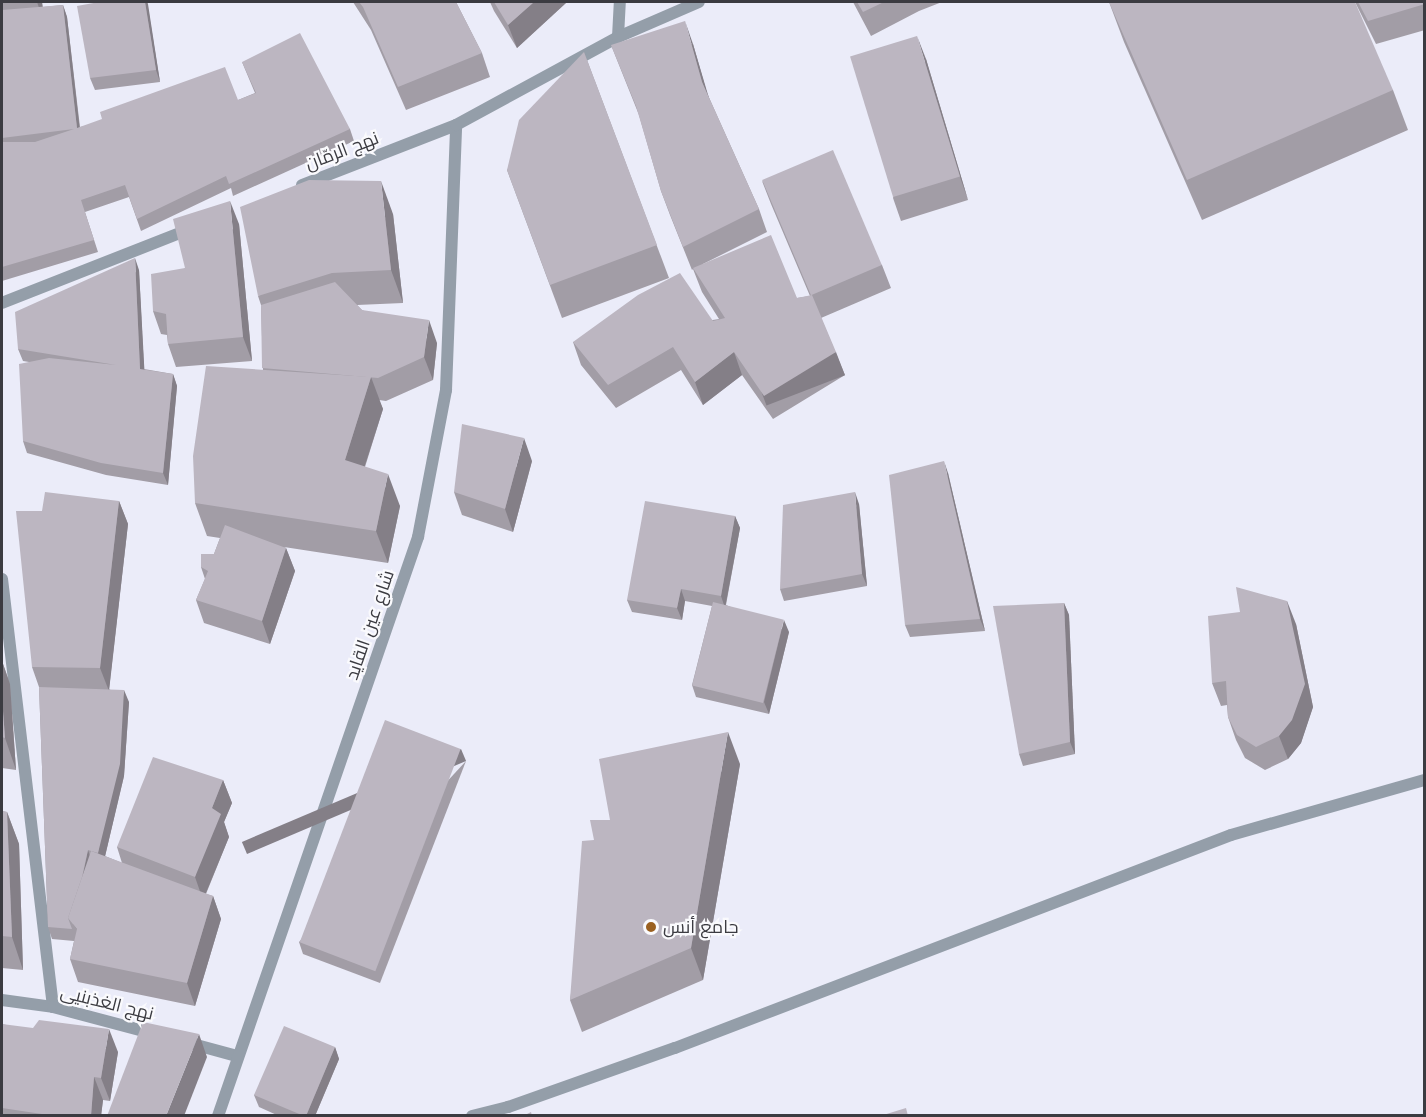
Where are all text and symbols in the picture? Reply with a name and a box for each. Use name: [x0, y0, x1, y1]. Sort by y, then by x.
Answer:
street label: نهج الرمّان: [302, 127, 382, 175]
street label: شارع عين القايد: [341, 567, 399, 683]
place label: جامع أنس: [663, 916, 738, 938]
marker: جامع أنس: [644, 920, 658, 934]
street label: نهج الغذبنيى: [58, 981, 156, 1025]

